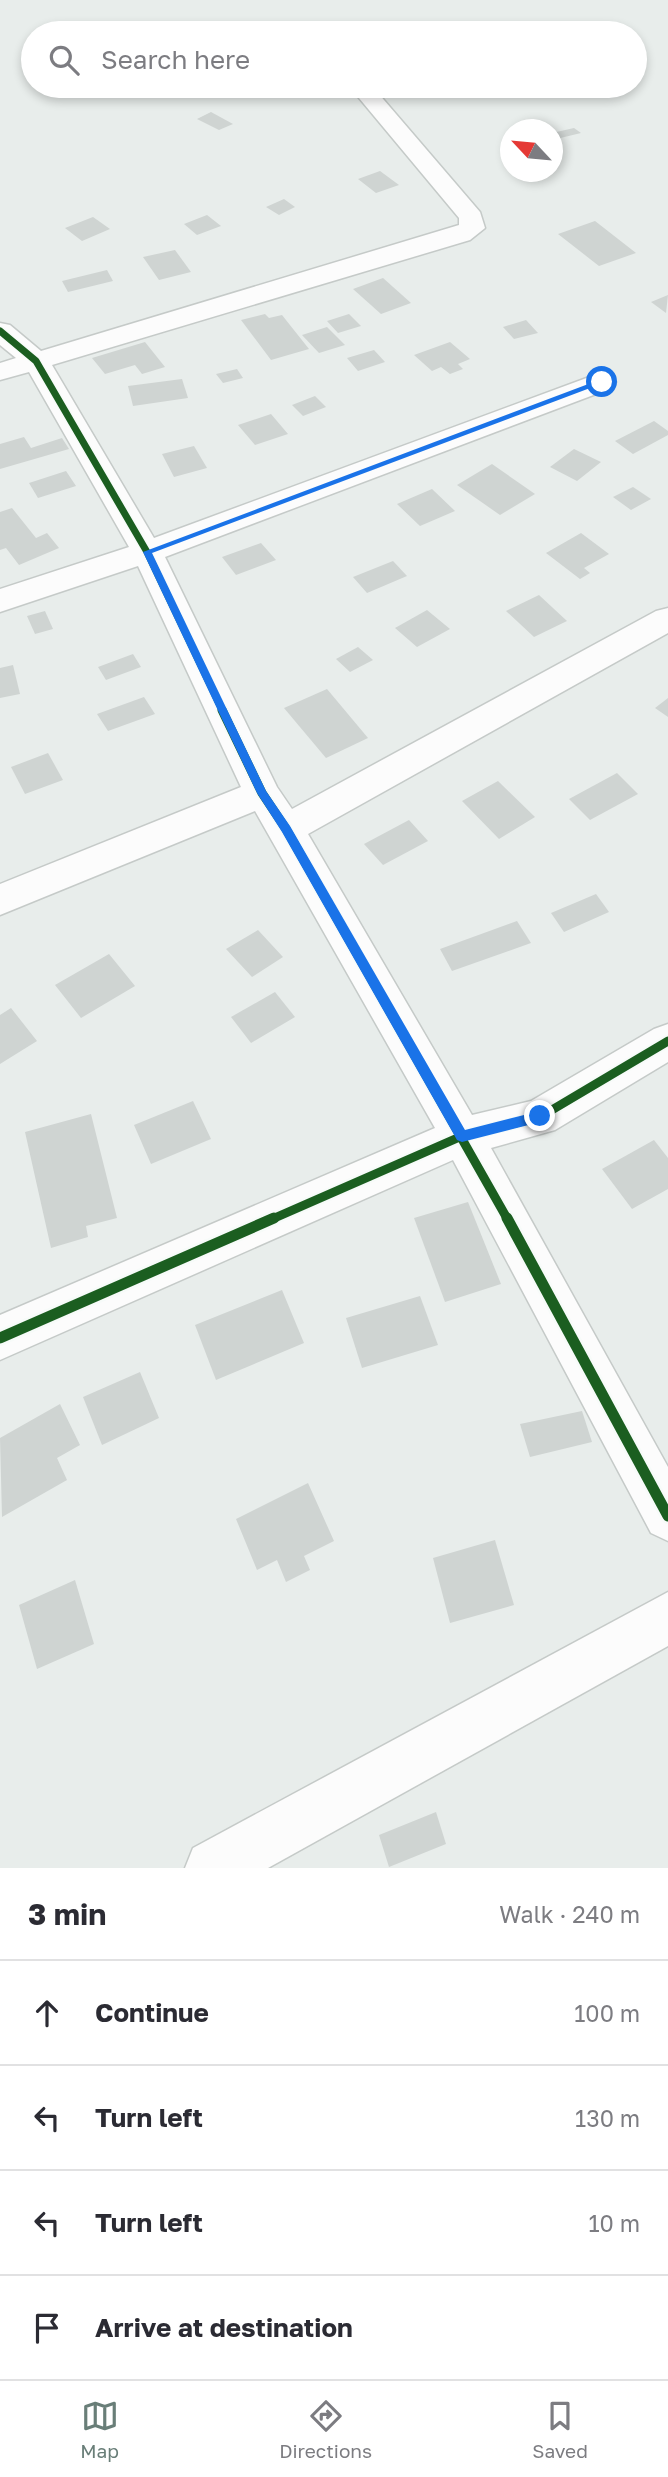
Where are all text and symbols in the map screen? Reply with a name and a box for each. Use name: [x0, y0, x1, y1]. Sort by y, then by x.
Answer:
search box: [21, 21, 647, 98]
icon: search: [45, 41, 83, 79]
text: Search here: [101, 44, 250, 75]
north arrow: [500, 119, 563, 182]
route start: [586, 366, 617, 397]
route end: [524, 1100, 555, 1131]
text: 3 min: [28, 1896, 106, 1932]
text: Walk · 240 m: [499, 1900, 640, 1928]
icon: ahead: [28, 1994, 66, 2032]
text: Continue: [95, 1997, 209, 2028]
text: 100 m: [574, 1999, 640, 2027]
icon: left: [28, 2099, 66, 2137]
text: Turn left: [95, 2102, 203, 2133]
text: 130 m: [575, 2104, 640, 2132]
icon: left: [28, 2204, 66, 2242]
text: Turn left: [95, 2207, 203, 2238]
text: 10 m: [588, 2209, 640, 2237]
icon: arrive: [28, 2309, 66, 2347]
text: Arrive at destination: [95, 2312, 353, 2343]
tab: Map: [80, 2397, 119, 2462]
tab: Directions: [279, 2397, 372, 2462]
tab: Saved: [532, 2397, 588, 2462]

